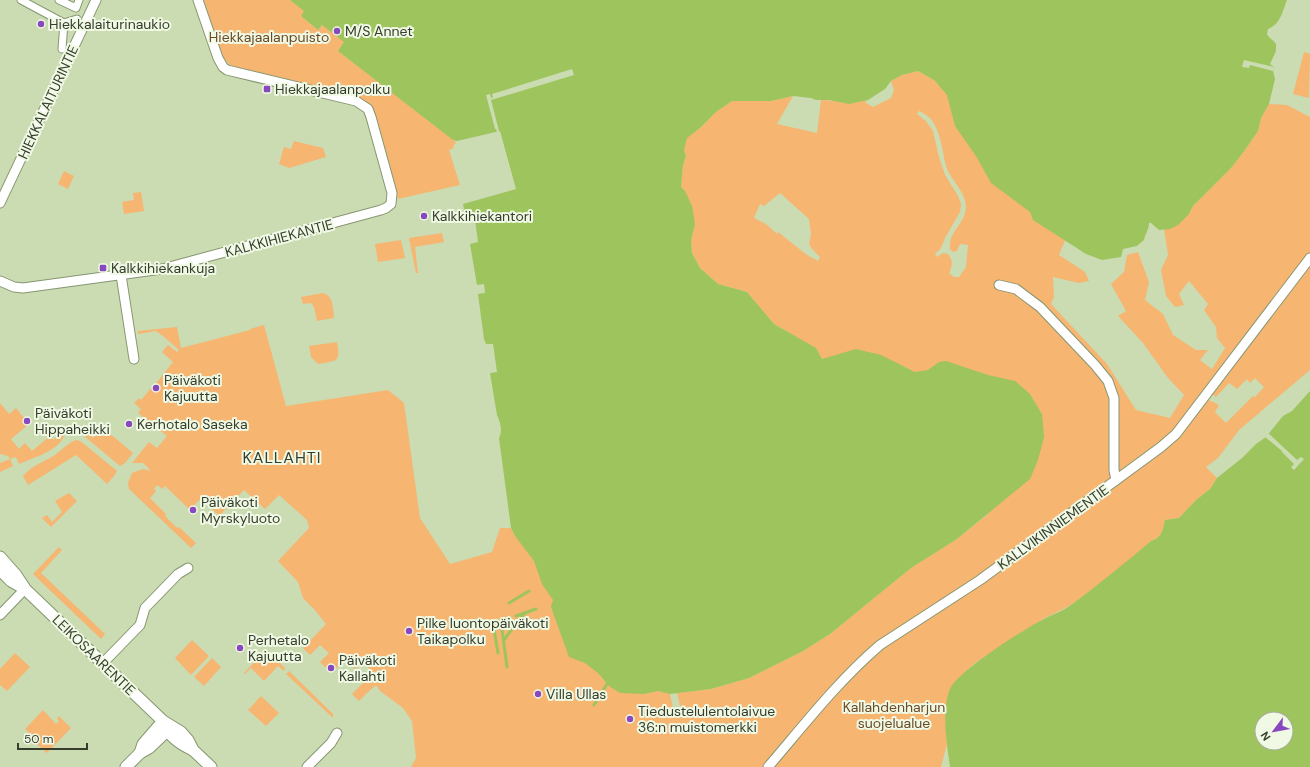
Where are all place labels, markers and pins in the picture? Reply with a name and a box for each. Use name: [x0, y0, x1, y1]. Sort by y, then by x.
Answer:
place label: Hiekkalaiturinaukio: [49, 15, 170, 33]
marker: Hiekkalaiturinaukio: [36, 19, 46, 29]
place label: M/S Annet: [345, 22, 413, 40]
marker: M/S Annet: [332, 26, 342, 36]
place label: Hiekkajaalanpolku: [275, 80, 390, 98]
marker: Hiekkajaalanpolku: [262, 84, 272, 94]
place label: Kalkkihiekantori: [432, 207, 532, 225]
marker: Kalkkihiekantori: [419, 211, 429, 221]
place label: Kalkkihiekankuja: [111, 259, 215, 277]
marker: Kalkkihiekankuja: [98, 263, 108, 273]
place label: Päiväkoti Kajuutta: [164, 371, 221, 405]
marker: Päiväkoti Kajuutta: [151, 383, 161, 393]
place label: Päiväkoti Hippaheikki: [35, 404, 110, 438]
place label: Kerhotalo Saseka: [137, 415, 248, 433]
marker: Päiväkoti Hippaheikki: [22, 416, 32, 426]
marker: Kerhotalo Saseka: [124, 419, 134, 429]
place label: Päiväkoti Myrskyluoto: [201, 493, 280, 527]
marker: Päiväkoti Myrskyluoto: [188, 505, 198, 515]
place label: Pilke luontopäiväkoti Taikapolku: [417, 614, 549, 648]
marker: Pilke luontopäiväkoti Taikapolku: [404, 626, 414, 636]
place label: Perhetalo Kajuutta: [248, 631, 309, 665]
marker: Perhetalo Kajuutta: [235, 643, 245, 653]
place label: Päiväkoti Kallahti: [339, 651, 396, 685]
marker: Päiväkoti Kallahti: [326, 663, 336, 673]
place label: Villa Ullas: [546, 685, 606, 703]
marker: Villa Ullas: [533, 689, 543, 699]
place label: Tiedustelulentolaivue 36:n muistomerkki: [638, 702, 775, 736]
marker: Tiedustelulentolaivue 36:n muistomerkki: [625, 714, 635, 724]

